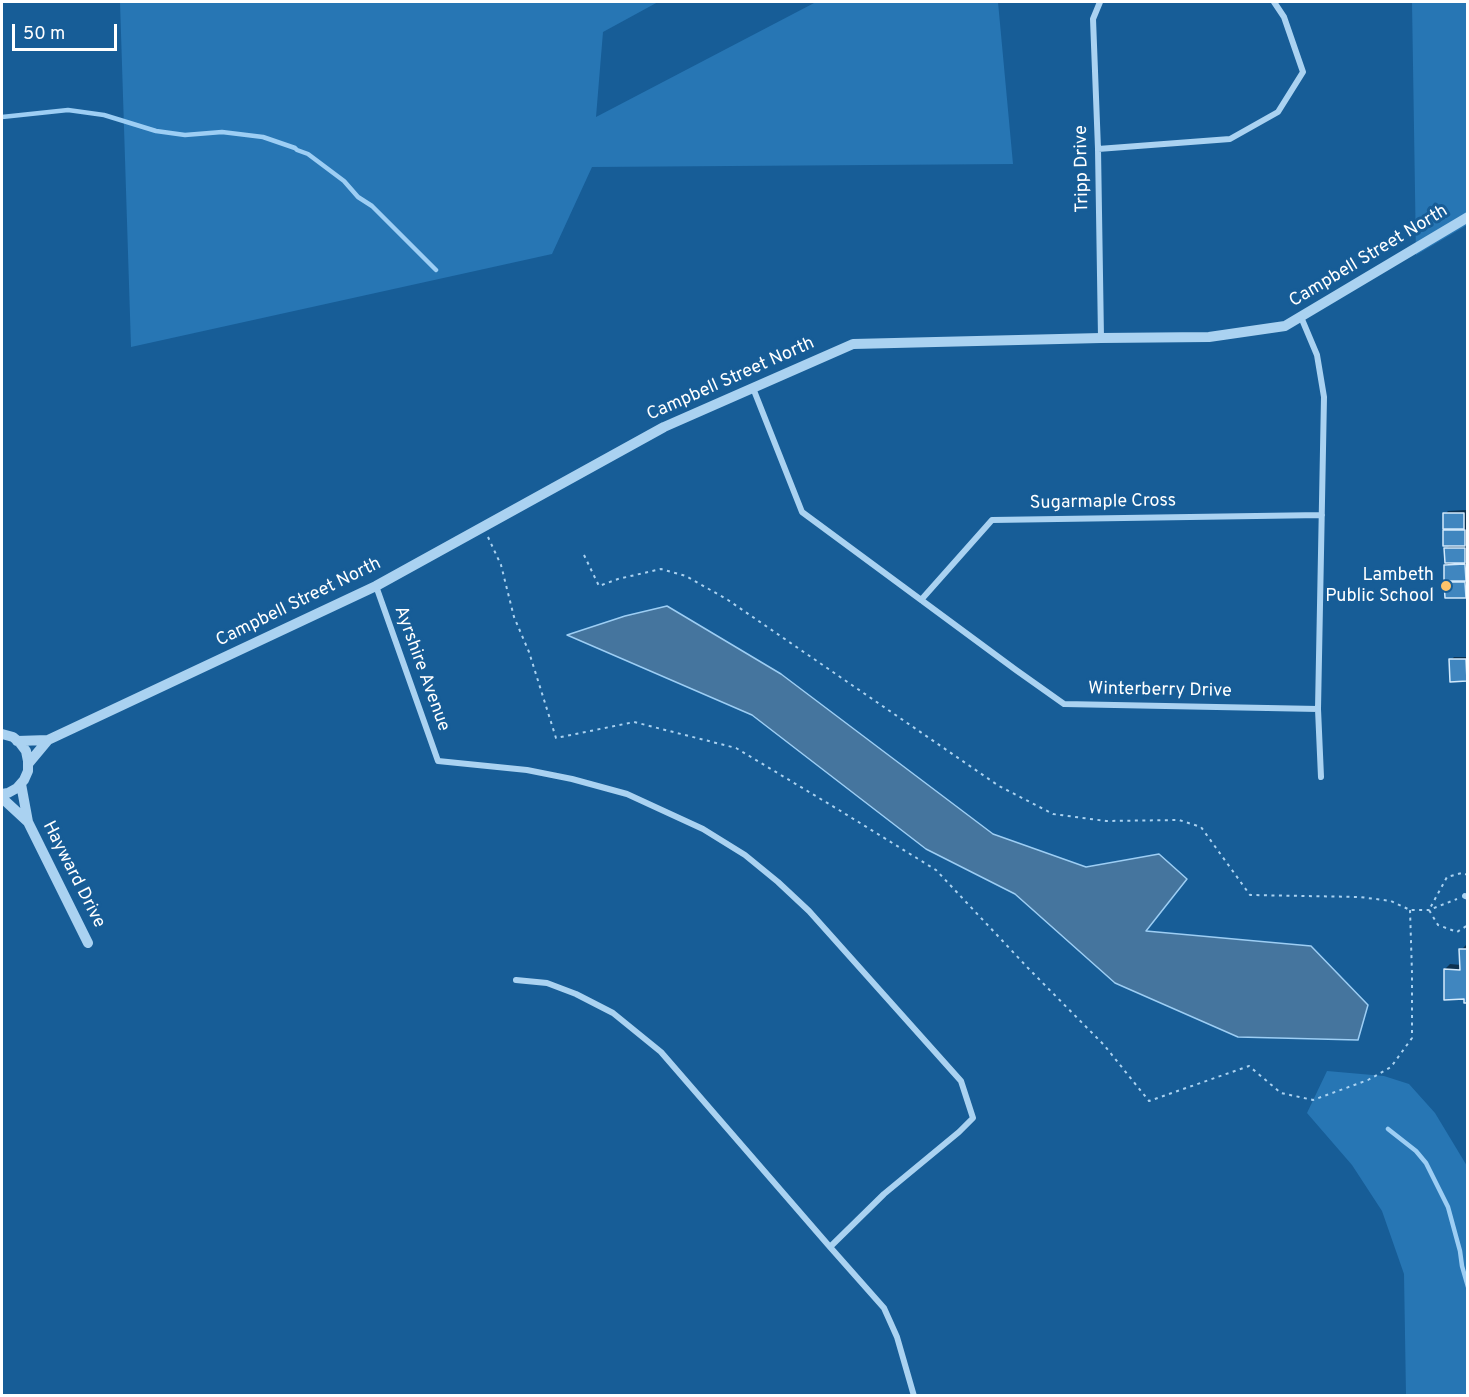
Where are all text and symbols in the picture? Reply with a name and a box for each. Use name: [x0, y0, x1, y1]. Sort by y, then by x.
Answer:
scale bar: [15, 12, 120, 50]
text: 50 m: [23, 23, 65, 46]
street label: Tripp Drive: [1071, 125, 1095, 213]
street label: Campbell Street North: [1286, 201, 1452, 313]
street label: Campbell Street North: [644, 333, 818, 427]
street label: Sugarmaple Cross: [1030, 491, 1176, 515]
street label: Campbell Street North: [213, 554, 385, 652]
place label: Lambeth Public School: [1325, 565, 1434, 608]
marker: Lambeth Public School: [1439, 579, 1453, 593]
street label: Ayrshire Avenue: [388, 603, 454, 735]
street label: Winterberry Drive: [1088, 679, 1232, 703]
street label: Hayward Drive: [37, 818, 109, 932]

